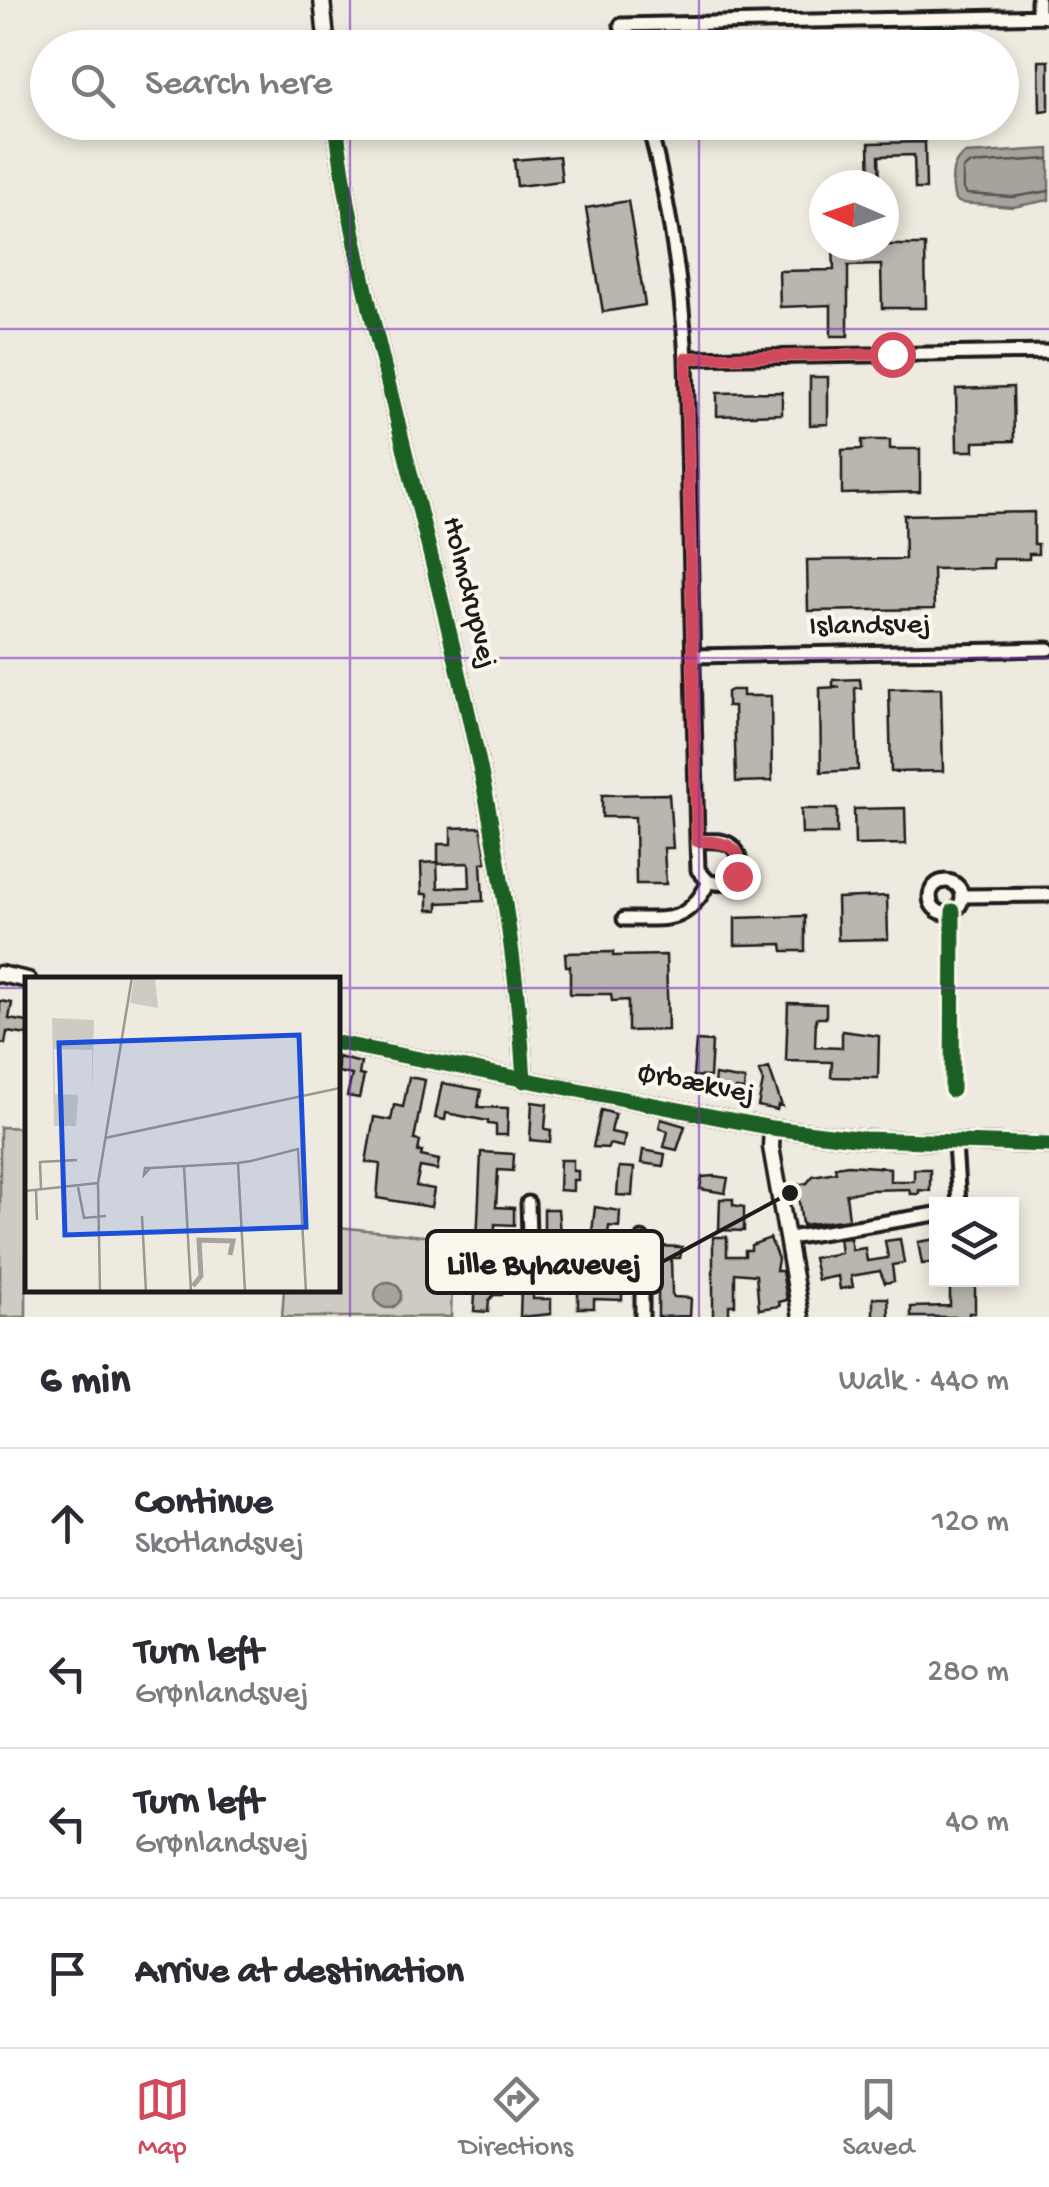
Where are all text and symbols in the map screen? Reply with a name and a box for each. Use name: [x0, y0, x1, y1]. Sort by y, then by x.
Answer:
search box: [30, 30, 1019, 140]
icon: search: [65, 58, 120, 113]
text: Search here: [145, 63, 332, 107]
north arrow: [809, 170, 899, 260]
route start: [870, 332, 916, 378]
street label: Holmdrupvej: [432, 514, 504, 672]
street label: Islandsvej: [809, 608, 931, 646]
route end: [715, 854, 761, 900]
inset map: [25, 977, 340, 1292]
street label: Ørbækvej: [635, 1057, 757, 1113]
map controls: [929, 1197, 1019, 1287]
button: layers: [929, 1197, 1019, 1287]
callout: Lille Byhavevej: [427, 1231, 662, 1293]
text: Lille Byhavevej: [447, 1248, 641, 1286]
text: 6 min: [40, 1358, 130, 1407]
text: Walk · 440 m: [839, 1363, 1009, 1401]
text: Continue: [135, 1482, 273, 1526]
icon: ahead: [40, 1496, 95, 1551]
text: 120 m: [932, 1504, 1009, 1542]
text: Skotlandsvej: [135, 1526, 304, 1564]
text: Turn left: [135, 1632, 263, 1676]
icon: left: [40, 1646, 95, 1701]
text: 280 m: [927, 1654, 1009, 1692]
text: Grønlandsvej: [135, 1676, 309, 1714]
text: Turn left: [135, 1782, 263, 1826]
icon: left: [40, 1796, 95, 1851]
text: 40 m: [945, 1804, 1009, 1842]
text: Grønlandsvej: [135, 1826, 309, 1864]
icon: arrive: [40, 1946, 95, 2001]
text: Arrive at destination: [135, 1951, 464, 1995]
tab: Map: [135, 2072, 190, 2165]
tab: Directions: [459, 2072, 573, 2165]
tab: Saved: [842, 2072, 914, 2165]

